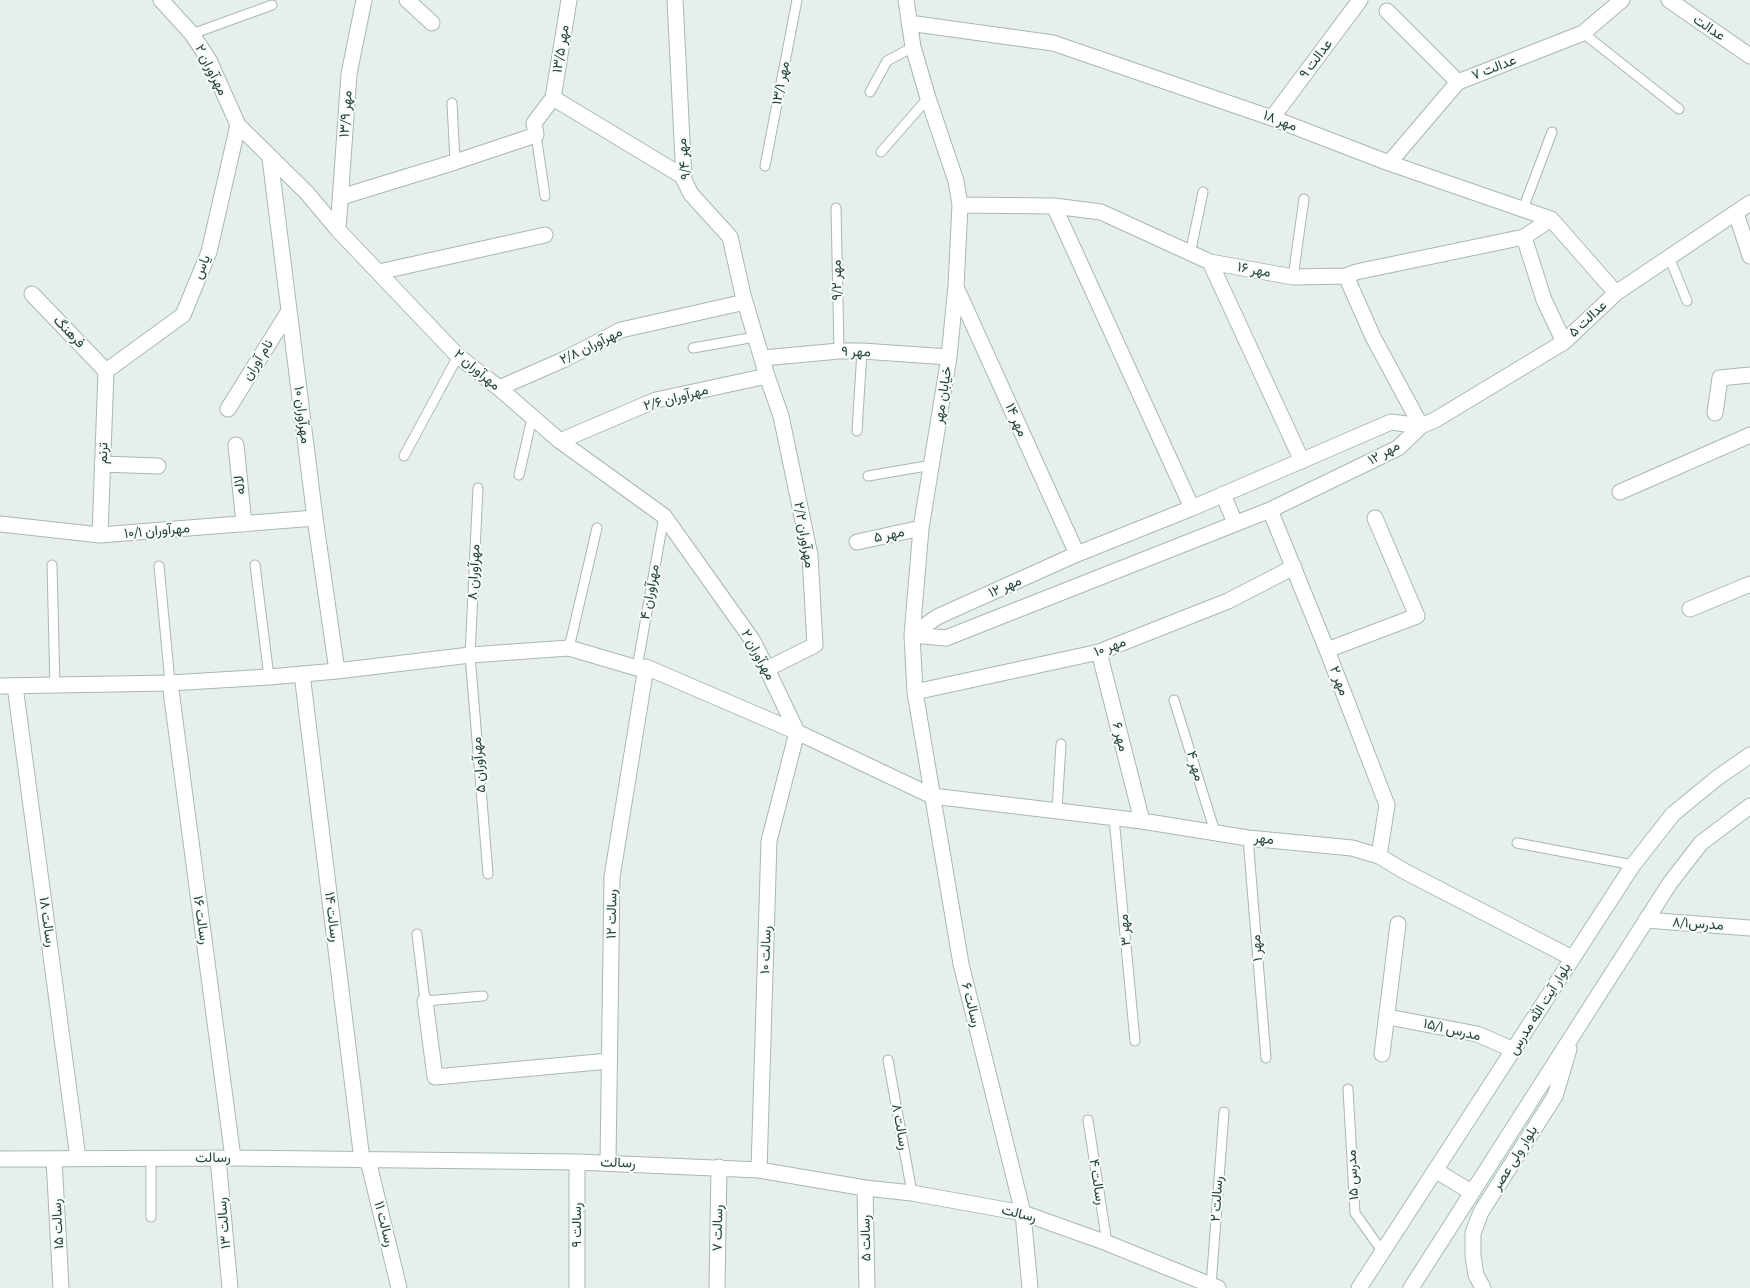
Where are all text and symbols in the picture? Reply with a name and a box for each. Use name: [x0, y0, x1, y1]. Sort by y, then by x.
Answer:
street label: عدالت: [1690, 11, 1728, 45]
street label: مهر ۱۳/۵: [549, 24, 573, 74]
street label: عدالت ۹: [1296, 36, 1336, 82]
street label: مهرآوران ۲: [191, 42, 231, 98]
street label: عدالت ۷: [1469, 52, 1519, 84]
street label: مهر ۱۳/۱: [769, 60, 793, 106]
street label: مهر ۱۳/۹: [336, 90, 356, 138]
street label: مهر ۱۸: [1261, 107, 1299, 135]
street label: مهر ۹/۴: [673, 137, 695, 181]
street label: یاس: [190, 252, 214, 282]
street label: مهر ۹/۲: [828, 259, 846, 301]
street label: مهر ۱۶: [1236, 259, 1272, 281]
street label: عدالت ۵: [1565, 297, 1611, 341]
street label: فرهنگ: [50, 312, 88, 352]
street label: مهرآوران ۲/۸: [557, 324, 625, 368]
street label: نام آوران: [239, 336, 277, 384]
street label: مهر ۹: [841, 343, 871, 361]
street label: مهرآوران ۲: [450, 346, 504, 394]
street label: خیابان مهر: [930, 365, 956, 425]
street label: مهرآوران ۲/۶: [642, 381, 710, 415]
street label: مهرآوران ۱۰: [290, 385, 314, 445]
street label: مهر ۱۴: [1001, 401, 1031, 439]
street label: مهر ۱۲: [1365, 437, 1403, 469]
street label: ترنم: [94, 442, 112, 464]
street label: لاله: [231, 475, 249, 495]
street label: مهرآوران ۲/۲: [790, 501, 818, 569]
street label: مهرآوران ۱۰/۱: [123, 520, 191, 542]
street label: مهر ۵: [872, 524, 906, 546]
street label: مهرآوران ۸: [464, 544, 484, 600]
street label: مهرآوران ۴: [637, 563, 663, 621]
street label: مهر ۱۲: [986, 572, 1024, 602]
street label: مهرآوران ۲: [737, 627, 779, 683]
street label: مهر ۱۰: [1092, 634, 1128, 660]
street label: مهر ۲: [1326, 664, 1352, 698]
street label: مهر ۶: [1108, 721, 1132, 753]
street label: مهرآوران ۵: [468, 736, 490, 794]
street label: مهر ۴: [1182, 749, 1208, 783]
street label: مهر: [1253, 830, 1275, 848]
street label: رسالت ۱۲: [603, 889, 621, 939]
street label: رسالت ۱۴: [321, 891, 343, 943]
street label: رسالت ۱۶: [189, 894, 213, 946]
street label: رسالت ۱۸: [35, 896, 59, 948]
street label: مهر ۳: [1115, 913, 1135, 947]
street label: مدرس۸/۱: [1672, 914, 1724, 934]
street label: رسالت ۱۰: [757, 926, 775, 974]
street label: مهر ۱: [1247, 934, 1267, 962]
street label: بلوار آیت الله مدرس: [1505, 960, 1575, 1058]
street label: رسالت ۶: [957, 981, 985, 1029]
street label: مدرس ۱۵/۱: [1422, 1015, 1482, 1045]
street label: رسالت ۸: [888, 1103, 912, 1151]
street label: بلوار ولی عصر: [1489, 1123, 1541, 1193]
street label: رسالت: [195, 1149, 231, 1167]
street label: مدرس ۱۵: [1343, 1149, 1363, 1201]
street label: رسالت: [600, 1154, 636, 1172]
street label: رسالت ۴: [1085, 1158, 1109, 1206]
street label: رسالت ۲: [1207, 1176, 1227, 1222]
street label: رسالت ۱۳: [213, 1197, 235, 1249]
street label: رسالت ۱۵: [48, 1198, 68, 1250]
street label: رسالت ۱۱: [370, 1199, 398, 1249]
street label: رسالت ۹: [569, 1202, 585, 1248]
street label: رسالت: [1000, 1202, 1038, 1226]
street label: رسالت ۷: [709, 1205, 727, 1251]
street label: رسالت ۵: [857, 1215, 875, 1261]

